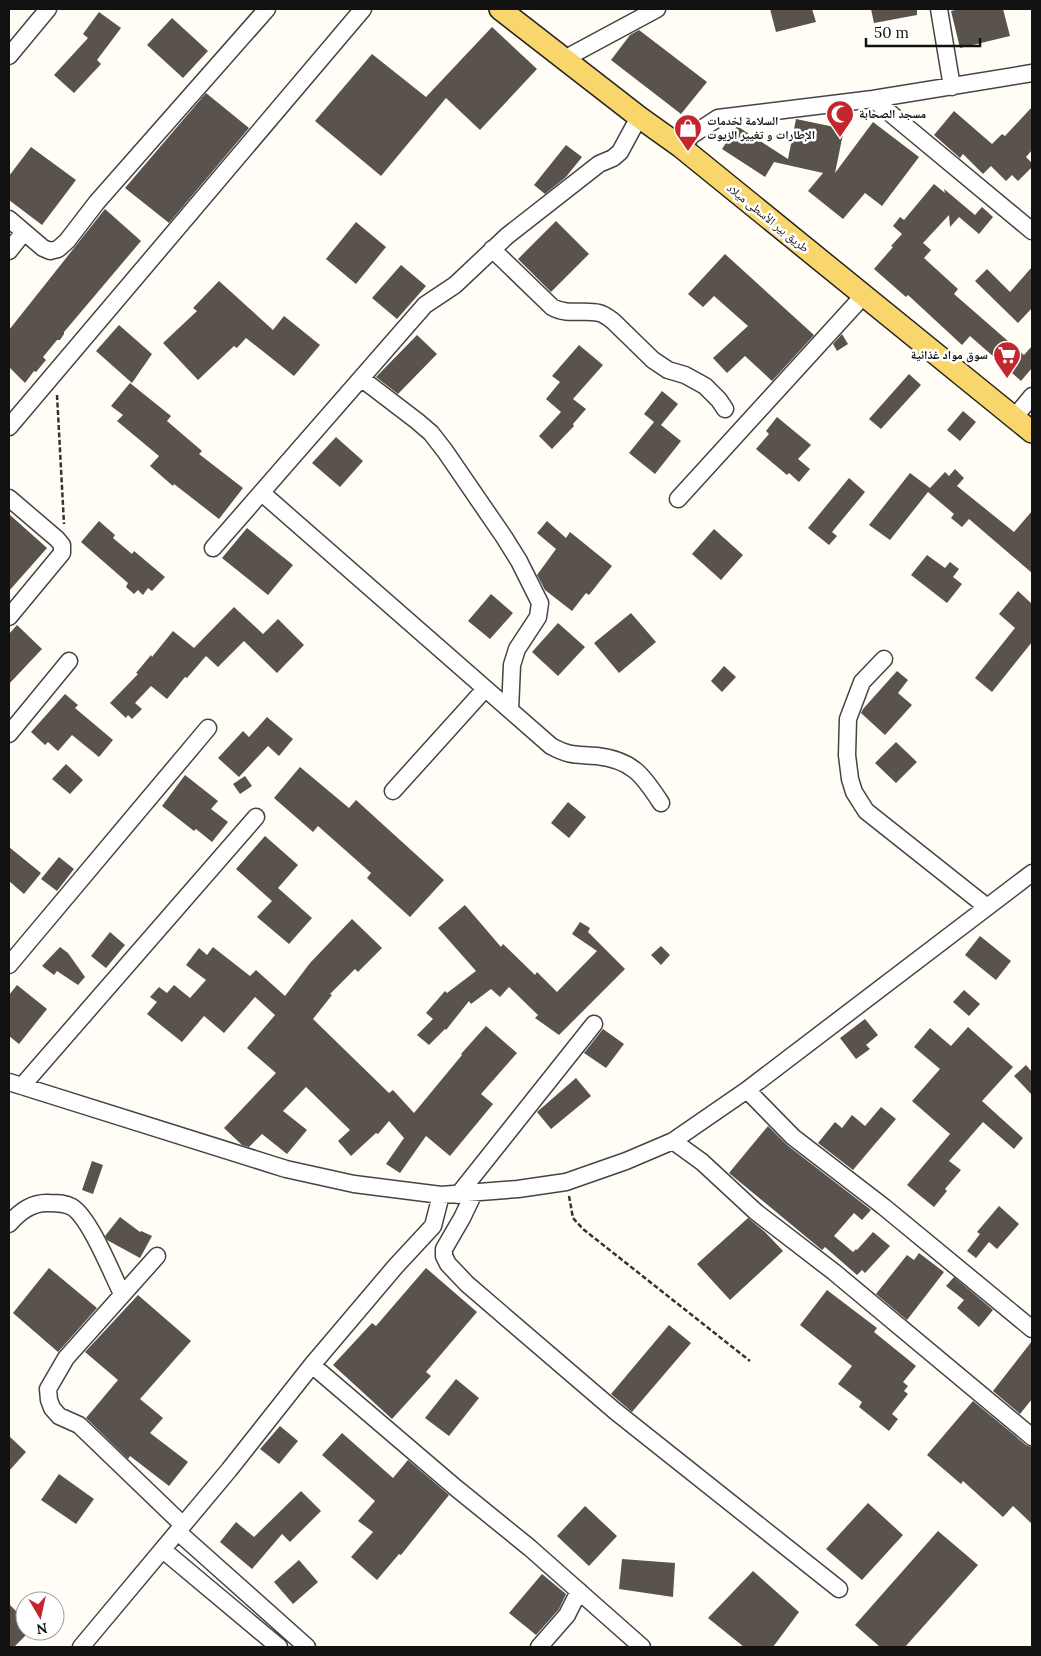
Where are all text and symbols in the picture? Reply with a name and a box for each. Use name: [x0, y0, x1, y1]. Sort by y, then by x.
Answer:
scale bar: [866, 15, 980, 47]
text: 50 m: [874, 23, 909, 42]
mosque icon: مسجد الصحابة: [825, 99, 855, 138]
place label: مسجد الصحابة: [859, 106, 927, 121]
shop icon: السلامة لخدمات الإطارات و تغيير الزيوت: [673, 113, 703, 152]
place label: السلامة لخدمات الإطارات و تغيير الزيوت: [707, 113, 815, 142]
street label: طريق بير الأسطى ميلاد: [724, 180, 812, 256]
supermarket icon: سوق مواد غذائية: [992, 340, 1022, 379]
place label: سوق مواد غذائية: [911, 347, 988, 363]
north arrow: [15, 1591, 65, 1641]
text: N: [35, 1619, 49, 1639]

